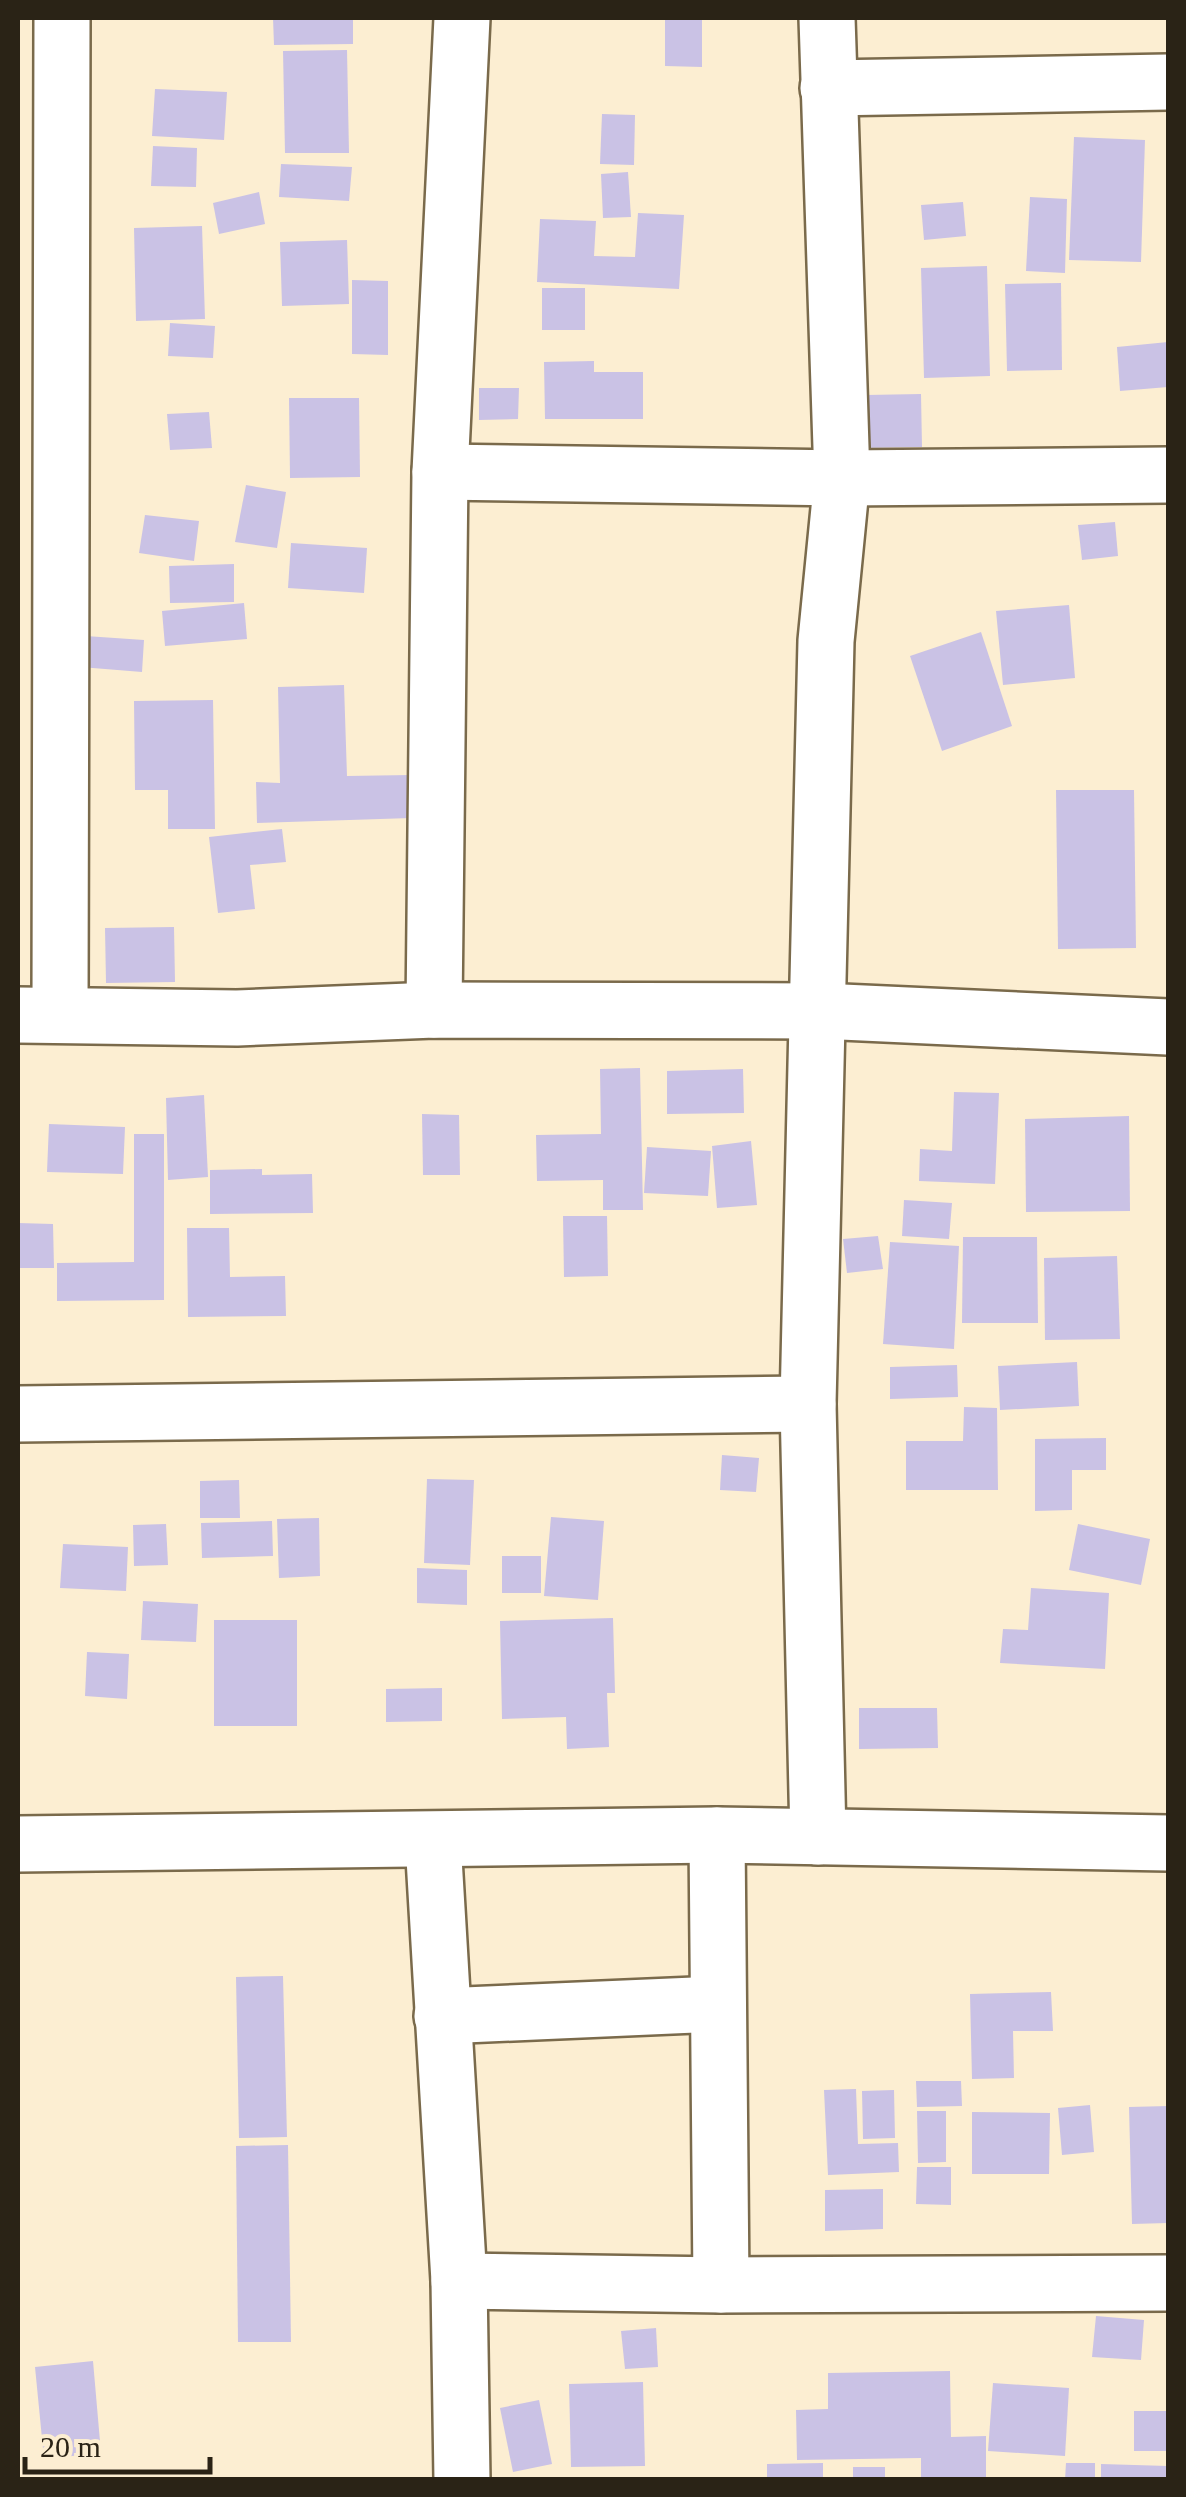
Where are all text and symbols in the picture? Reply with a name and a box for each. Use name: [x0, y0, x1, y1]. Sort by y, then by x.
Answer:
scale bar: [25, 2412, 210, 2474]
text: 20 m: [40, 2430, 101, 2463]

